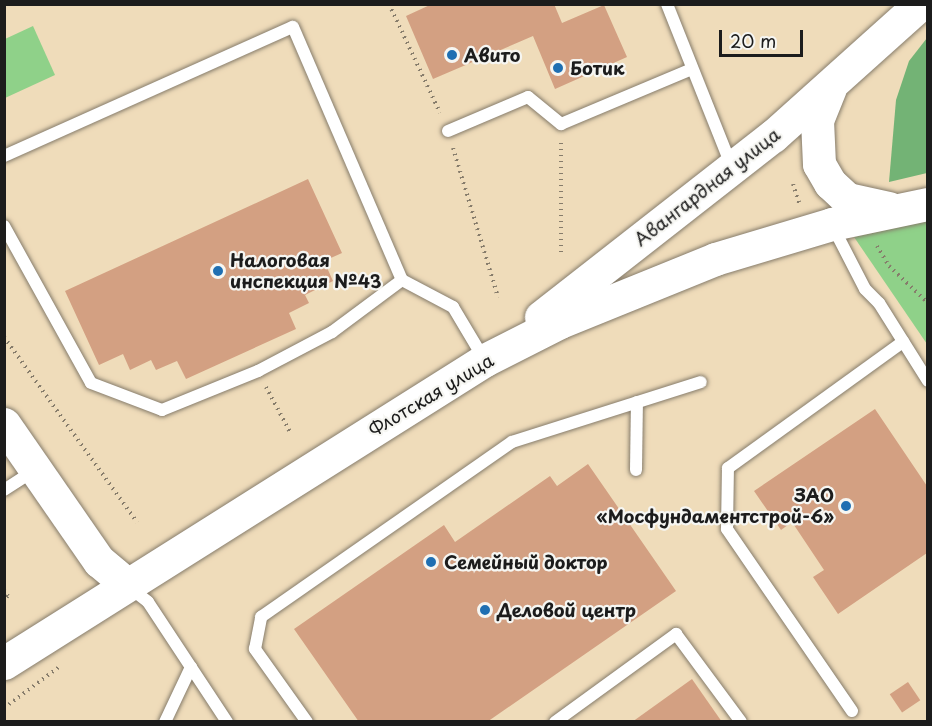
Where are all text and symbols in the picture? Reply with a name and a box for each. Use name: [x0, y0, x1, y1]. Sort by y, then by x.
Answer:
scale bar: [722, 18, 806, 56]
text: 20 m: [730, 27, 776, 54]
place label: Авито: [464, 44, 520, 66]
marker: Авито: [445, 48, 459, 62]
place label: Ботик: [570, 57, 624, 79]
marker: Ботик: [551, 61, 565, 75]
street label: Авангардная улица: [630, 123, 784, 251]
place label: Налоговая инспекция №43: [230, 250, 381, 292]
marker: Налоговая инспекция №43: [211, 264, 225, 278]
street label: Флотская улица: [364, 349, 498, 441]
place label: ЗАО «Мосфундаментстрой-6»: [597, 485, 834, 528]
marker: ЗАО «Мосфундаментстрой-6»: [839, 499, 853, 513]
place label: Семейный доктор: [444, 551, 609, 573]
marker: Семейный доктор: [422, 553, 440, 571]
place label: Деловой центр: [497, 599, 636, 621]
marker: Деловой центр: [478, 603, 492, 617]

